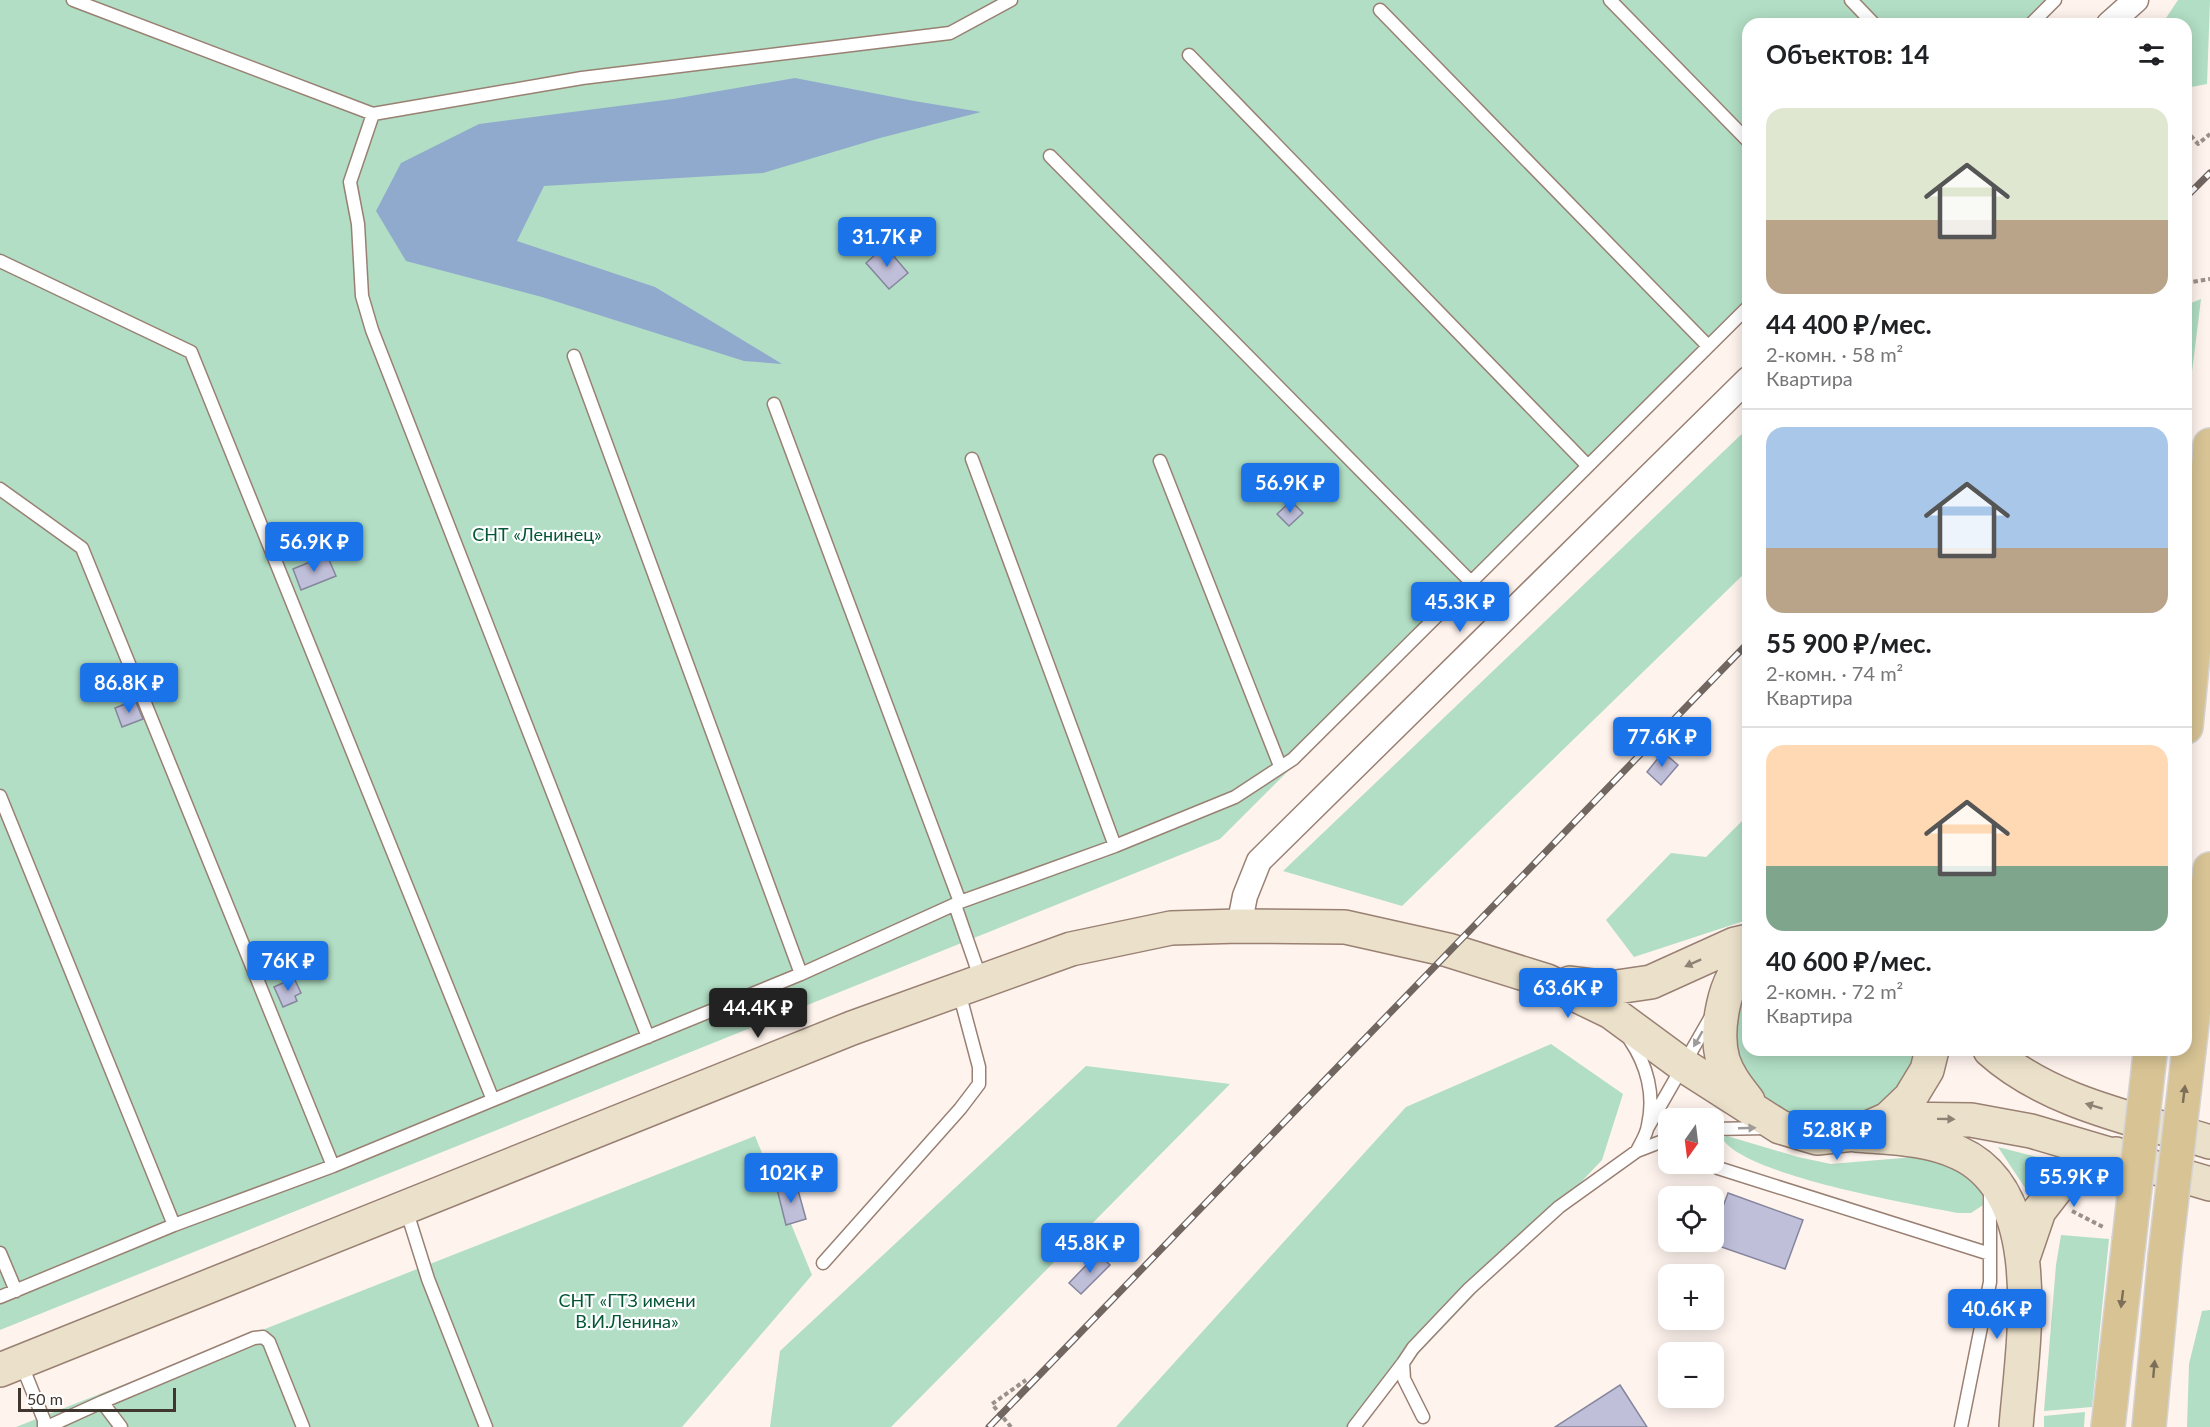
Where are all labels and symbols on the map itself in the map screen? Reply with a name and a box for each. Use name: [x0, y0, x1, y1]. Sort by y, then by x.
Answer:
pin: 31.7K ₽: [832, 217, 942, 268]
pin: 56.9K ₽: [1235, 463, 1345, 514]
pin: 56.9K ₽: [259, 522, 369, 573]
park label: СНТ «Ленинец»: [472, 523, 602, 545]
pin: 45.3K ₽: [1405, 582, 1515, 633]
pin: 86.8K ₽: [74, 663, 184, 714]
pin: 77.6K ₽: [1607, 717, 1717, 768]
pin: 76K ₽: [246, 941, 330, 992]
one-way arrow: [1685, 958, 1702, 967]
pin: 63.6K ₽: [1513, 968, 1623, 1019]
pin: 44.4K ₽: [703, 988, 813, 1039]
one-way arrow: [1693, 1031, 1703, 1048]
one-way arrow: [2179, 1084, 2189, 1103]
one-way arrow: [2085, 1101, 2103, 1110]
north arrow: [1658, 1108, 1724, 1174]
pin: 52.8K ₽: [1782, 1110, 1892, 1161]
one-way arrow: [1937, 1114, 1956, 1124]
one-way arrow: [1737, 1124, 1756, 1133]
pin: 102K ₽: [742, 1153, 840, 1204]
pin: 55.9K ₽: [2019, 1157, 2129, 1208]
pin: 45.8K ₽: [1035, 1223, 1145, 1274]
park label: СНТ «ГТЗ имени В.И.Ленина»: [558, 1289, 696, 1332]
pin: 40.6K ₽: [1942, 1289, 2052, 1340]
one-way arrow: [2118, 1290, 2127, 1309]
one-way arrow: [2149, 1359, 2159, 1378]
scale bar: [18, 1385, 176, 1412]

